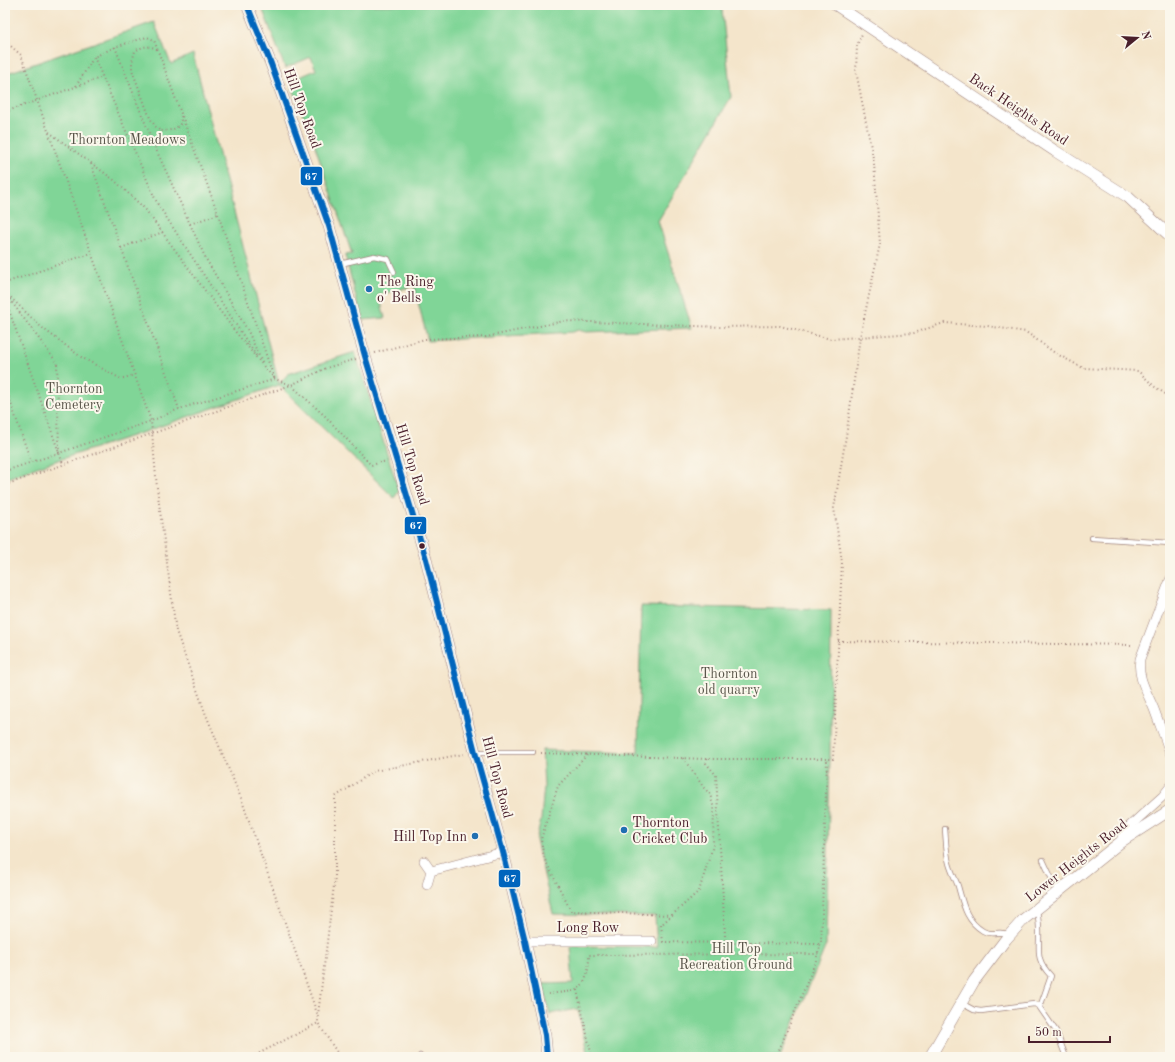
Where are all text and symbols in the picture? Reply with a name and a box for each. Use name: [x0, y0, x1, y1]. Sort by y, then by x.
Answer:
north arrow: [1117, 18, 1157, 58]
text: N: [1139, 30, 1152, 42]
street label: Hill Top Road: [281, 66, 323, 151]
street label: Back Heights Road: [966, 71, 1071, 148]
park label: Thornton Meadows: [68, 133, 186, 147]
line badge: 67: [300, 166, 323, 186]
text: 67: [305, 172, 317, 183]
place label: The Ring o' Bells: [377, 275, 434, 305]
marker: The Ring o' Bells: [364, 284, 374, 294]
park label: Thornton Cemetery: [45, 382, 104, 412]
street label: Hill Top Road: [393, 422, 431, 507]
line badge: 67: [404, 516, 427, 535]
text: 67: [410, 521, 422, 532]
unlabelled marker: [417, 541, 427, 551]
park label: Thornton old quarry: [698, 667, 761, 697]
street label: Hill Top Road: [479, 735, 515, 820]
place label: Thornton Cricket Club: [632, 816, 707, 846]
street label: Lower Heights Road: [1023, 817, 1130, 905]
marker: Thornton Cricket Club: [619, 825, 629, 835]
place label: Hill Top Inn: [393, 830, 467, 844]
marker: Hill Top Inn: [470, 831, 480, 841]
line badge: 67: [498, 869, 521, 888]
text: 67: [504, 874, 516, 885]
street label: Long Row: [557, 921, 620, 935]
park label: Hill Top Recreation Ground: [679, 942, 793, 972]
scale bar: [1029, 1018, 1110, 1044]
text: 50 m: [1035, 1026, 1062, 1039]

